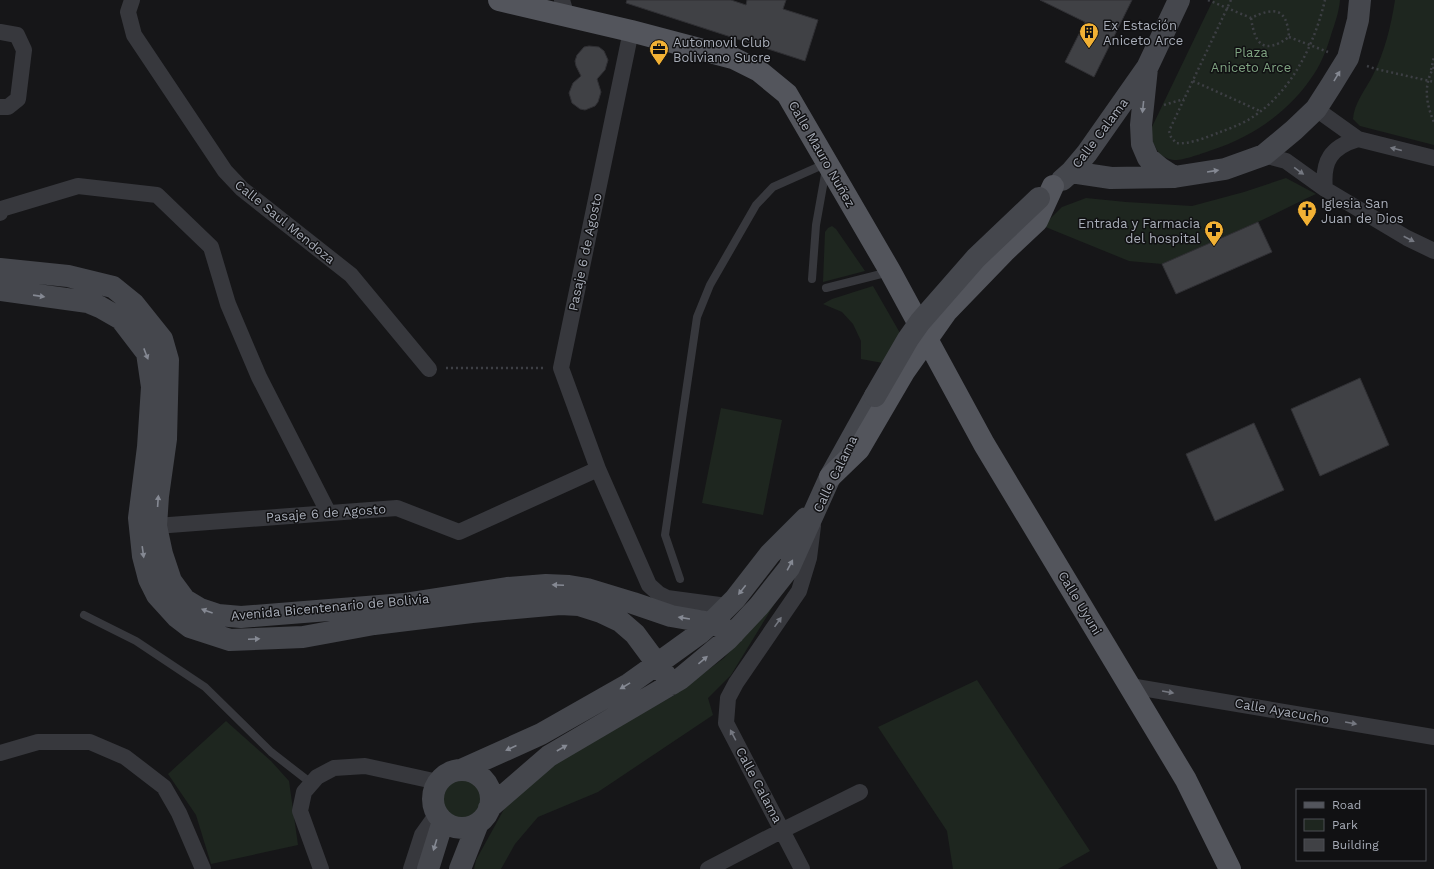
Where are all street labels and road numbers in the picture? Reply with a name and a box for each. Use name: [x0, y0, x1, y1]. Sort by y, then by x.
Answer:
street label: Calle Calama: [1069, 95, 1132, 171]
street label: Calle Mauro Nuñez: [786, 98, 858, 210]
street label: Calle Saul Mendoza: [232, 177, 339, 267]
street label: Pasaje 6 de Agosto: [565, 191, 605, 312]
street label: Calle Calama: [810, 433, 860, 515]
street label: Pasaje 6 de Agosto: [266, 501, 387, 525]
street label: Calle Uyuni: [1055, 568, 1105, 638]
street label: Avenida Bicentenario de Bolivia: [230, 591, 430, 623]
street label: Calle Ayacucho: [1233, 695, 1331, 727]
street label: Calle Calama: [733, 745, 786, 826]

